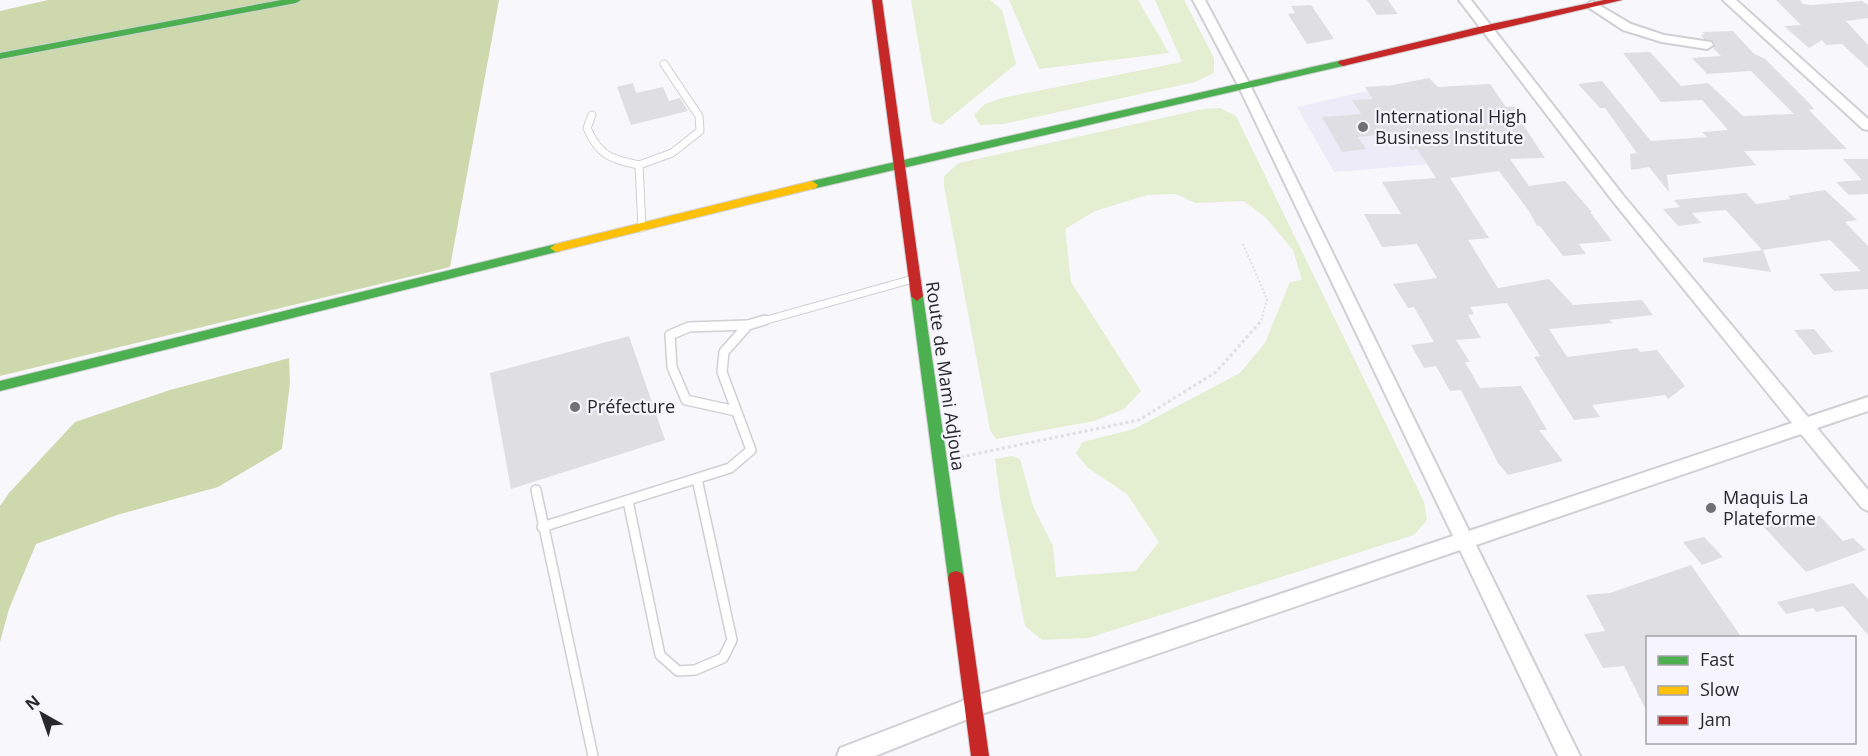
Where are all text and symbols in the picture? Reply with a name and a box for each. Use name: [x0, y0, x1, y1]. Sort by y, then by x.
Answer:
place label: International High Business Institute: [1375, 104, 1527, 149]
marker: International High Business Institute: [1356, 120, 1370, 134]
street label: Route de Mami Adjoua: [921, 280, 971, 472]
place label: Préfecture: [587, 394, 675, 418]
marker: Préfecture: [568, 400, 582, 414]
place label: Maquis La Plateforme: [1723, 485, 1816, 530]
marker: Maquis La Plateforme: [1704, 501, 1718, 515]
legend: [1646, 636, 1856, 744]
text: Fast: [1700, 647, 1734, 671]
text: Slow: [1700, 677, 1739, 701]
north arrow: [12, 684, 72, 744]
text: N: [20, 690, 44, 715]
text: Jam: [1698, 707, 1732, 731]

